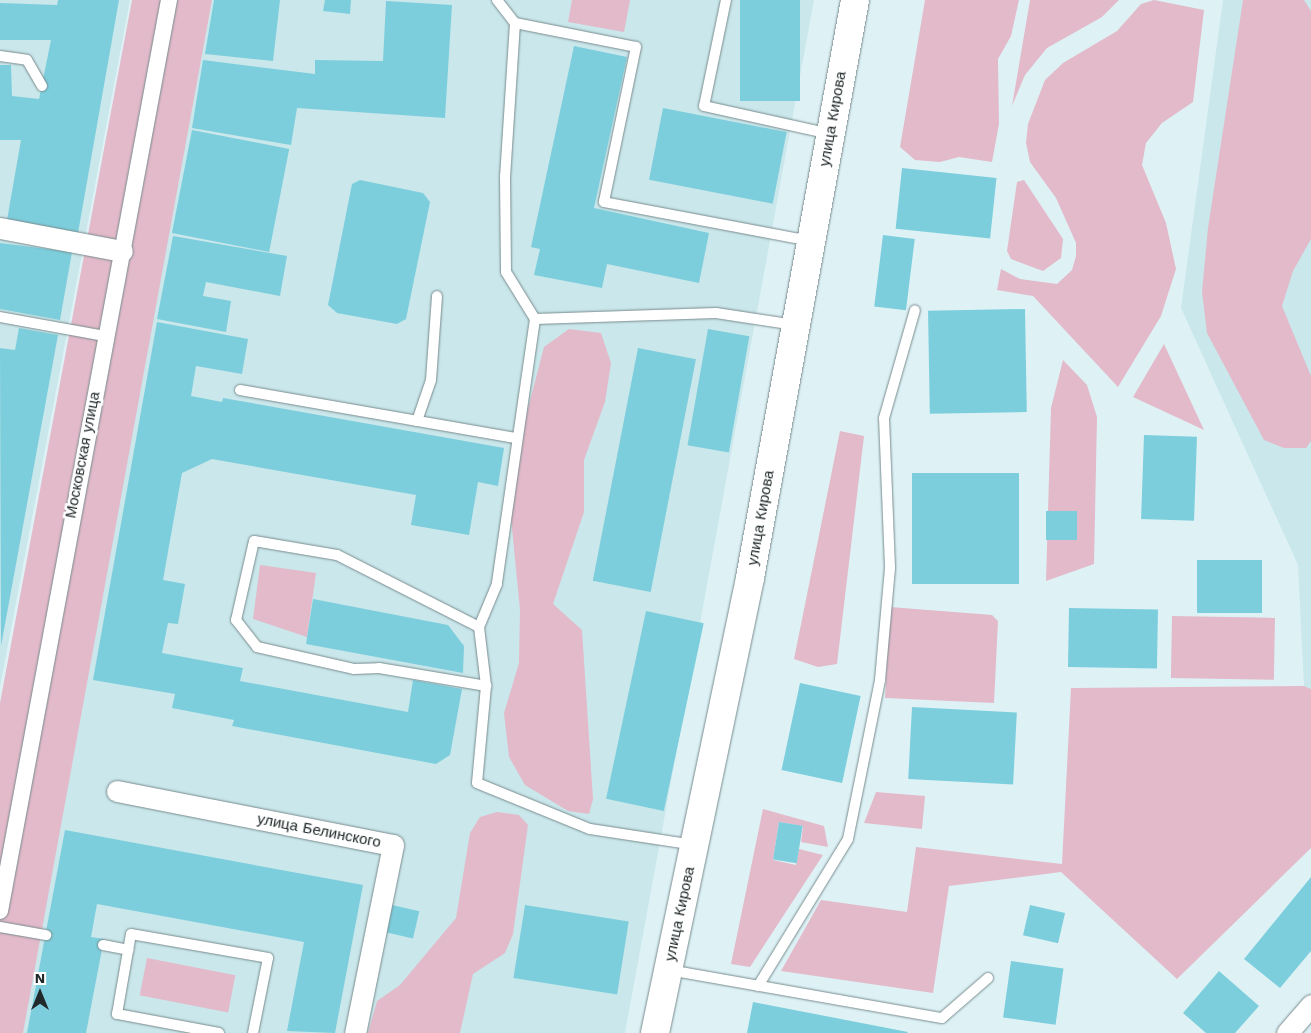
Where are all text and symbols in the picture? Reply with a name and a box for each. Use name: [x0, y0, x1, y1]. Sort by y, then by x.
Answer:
street label: улица Кирова: [816, 70, 850, 168]
street label: Московская улица: [62, 390, 104, 520]
street label: улица Кирова: [744, 469, 778, 567]
street label: улица Белинского: [256, 810, 382, 852]
street label: улица Кирова: [661, 865, 699, 963]
north arrow: [15, 968, 65, 1018]
text: N: [35, 970, 45, 986]

